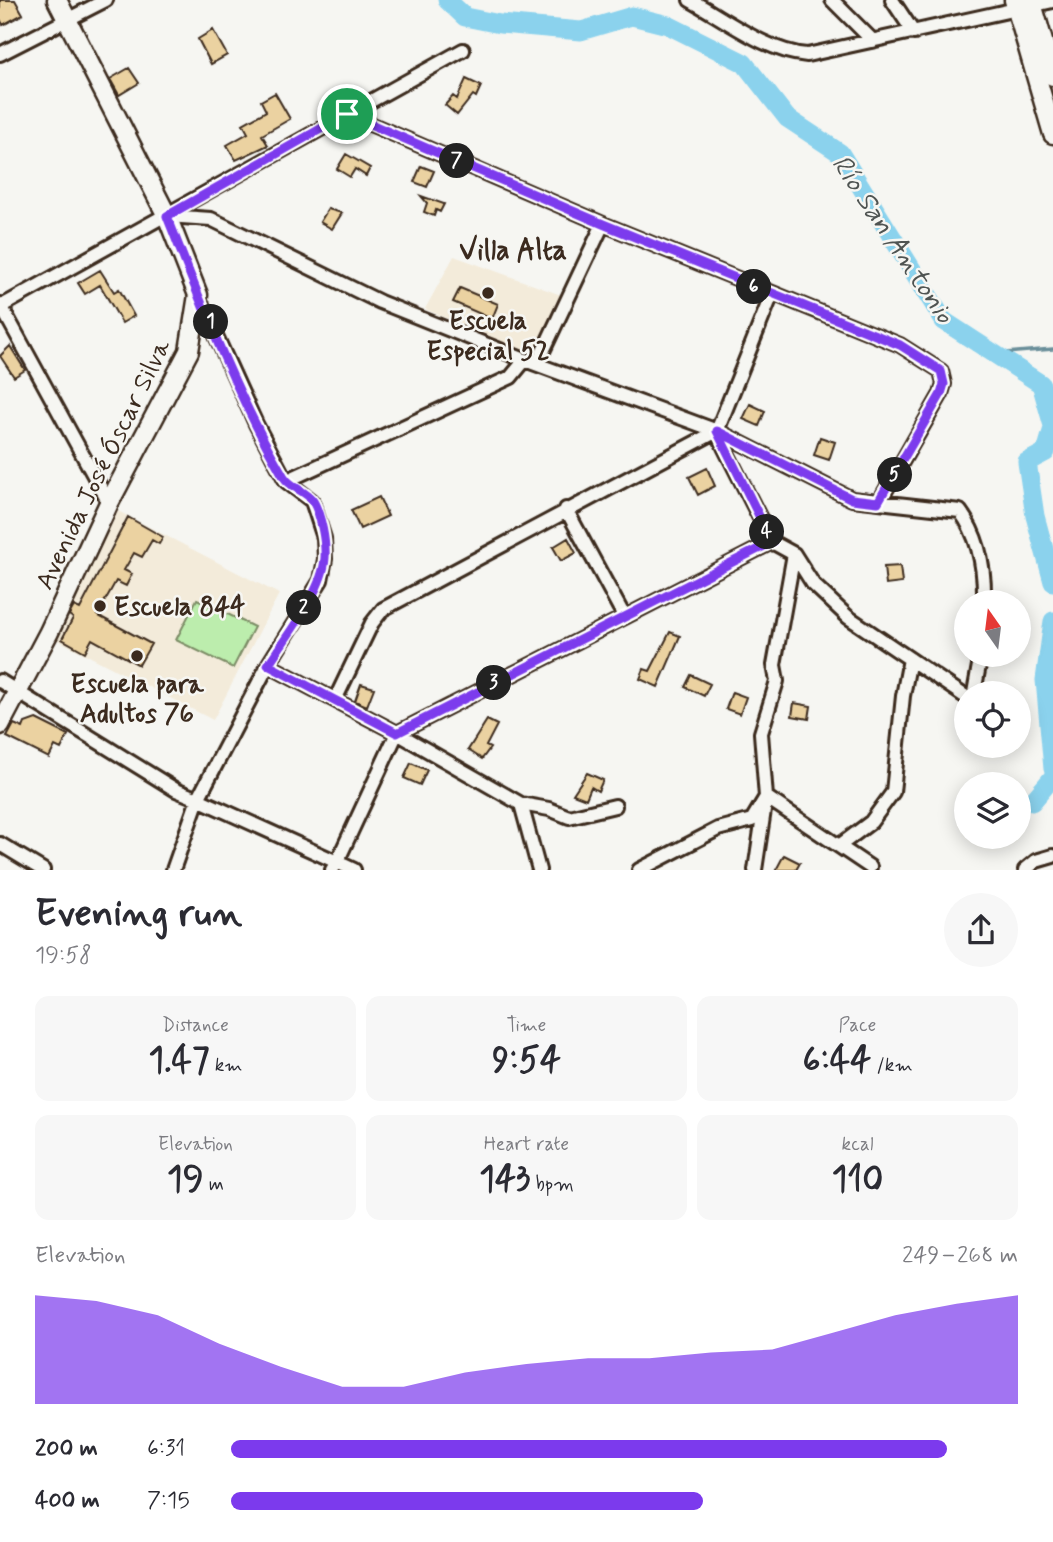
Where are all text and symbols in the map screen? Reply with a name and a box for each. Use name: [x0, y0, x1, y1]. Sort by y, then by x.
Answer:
pin: [317, 84, 377, 144]
icon: arrive: [328, 95, 366, 133]
pin: 7: [440, 144, 475, 178]
text: 7: [451, 148, 462, 173]
water label: Río San Antonio: [822, 148, 963, 332]
district label: Villa Alta: [459, 233, 567, 270]
pin: 6: [736, 270, 772, 304]
text: 6: [749, 274, 758, 299]
marker: Escuela Especial 52: [480, 285, 496, 301]
pin: 1: [194, 304, 228, 340]
place label: Escuela Especial 52: [426, 305, 550, 369]
text: 1: [206, 309, 215, 334]
street label: Avenida José Óscar Silva: [28, 334, 179, 596]
pin: 5: [878, 458, 912, 492]
text: 5: [889, 462, 900, 487]
pin: 4: [750, 514, 784, 550]
text: 4: [761, 519, 772, 544]
pin: 2: [286, 590, 322, 626]
north arrow: [954, 590, 1031, 667]
map controls: [954, 590, 1031, 849]
place label: Escuela 844: [114, 591, 246, 625]
text: 2: [299, 595, 308, 620]
marker: Escuela 844: [92, 598, 108, 614]
marker: Escuela para Adultos 76: [129, 648, 145, 664]
pin: 3: [476, 666, 512, 700]
place label: Escuela para Adultos 76: [70, 668, 205, 732]
text: 3: [489, 670, 498, 695]
button: locate: [954, 681, 1031, 758]
button: layers: [954, 772, 1031, 849]
text: Evening run: [35, 890, 242, 939]
button: share: [944, 893, 1018, 967]
text: 19:58: [35, 941, 92, 971]
text: Distance: [162, 1013, 229, 1038]
text: Time: [507, 1013, 546, 1038]
text: Pace: [839, 1013, 876, 1038]
text: 1.47: [149, 1038, 210, 1084]
text: 9:54: [492, 1038, 561, 1084]
text: 6:44: [802, 1038, 871, 1084]
text: km: [210, 1053, 242, 1078]
text: /km: [871, 1053, 913, 1078]
text: Elevation: [158, 1132, 233, 1157]
text: Heart rate: [484, 1132, 569, 1157]
text: kcal: [842, 1132, 873, 1157]
text: 19: [167, 1157, 204, 1203]
text: 143: [479, 1157, 530, 1203]
text: 110: [832, 1157, 883, 1203]
text: m: [204, 1172, 224, 1197]
text: bpm: [530, 1172, 574, 1197]
text: Elevation: [35, 1241, 126, 1271]
text: 249–268 m: [902, 1241, 1018, 1271]
text: 200 m: [35, 1434, 98, 1464]
text: 6:31: [147, 1434, 185, 1464]
text: 400 m: [35, 1486, 100, 1516]
text: 7:15: [147, 1486, 190, 1516]

